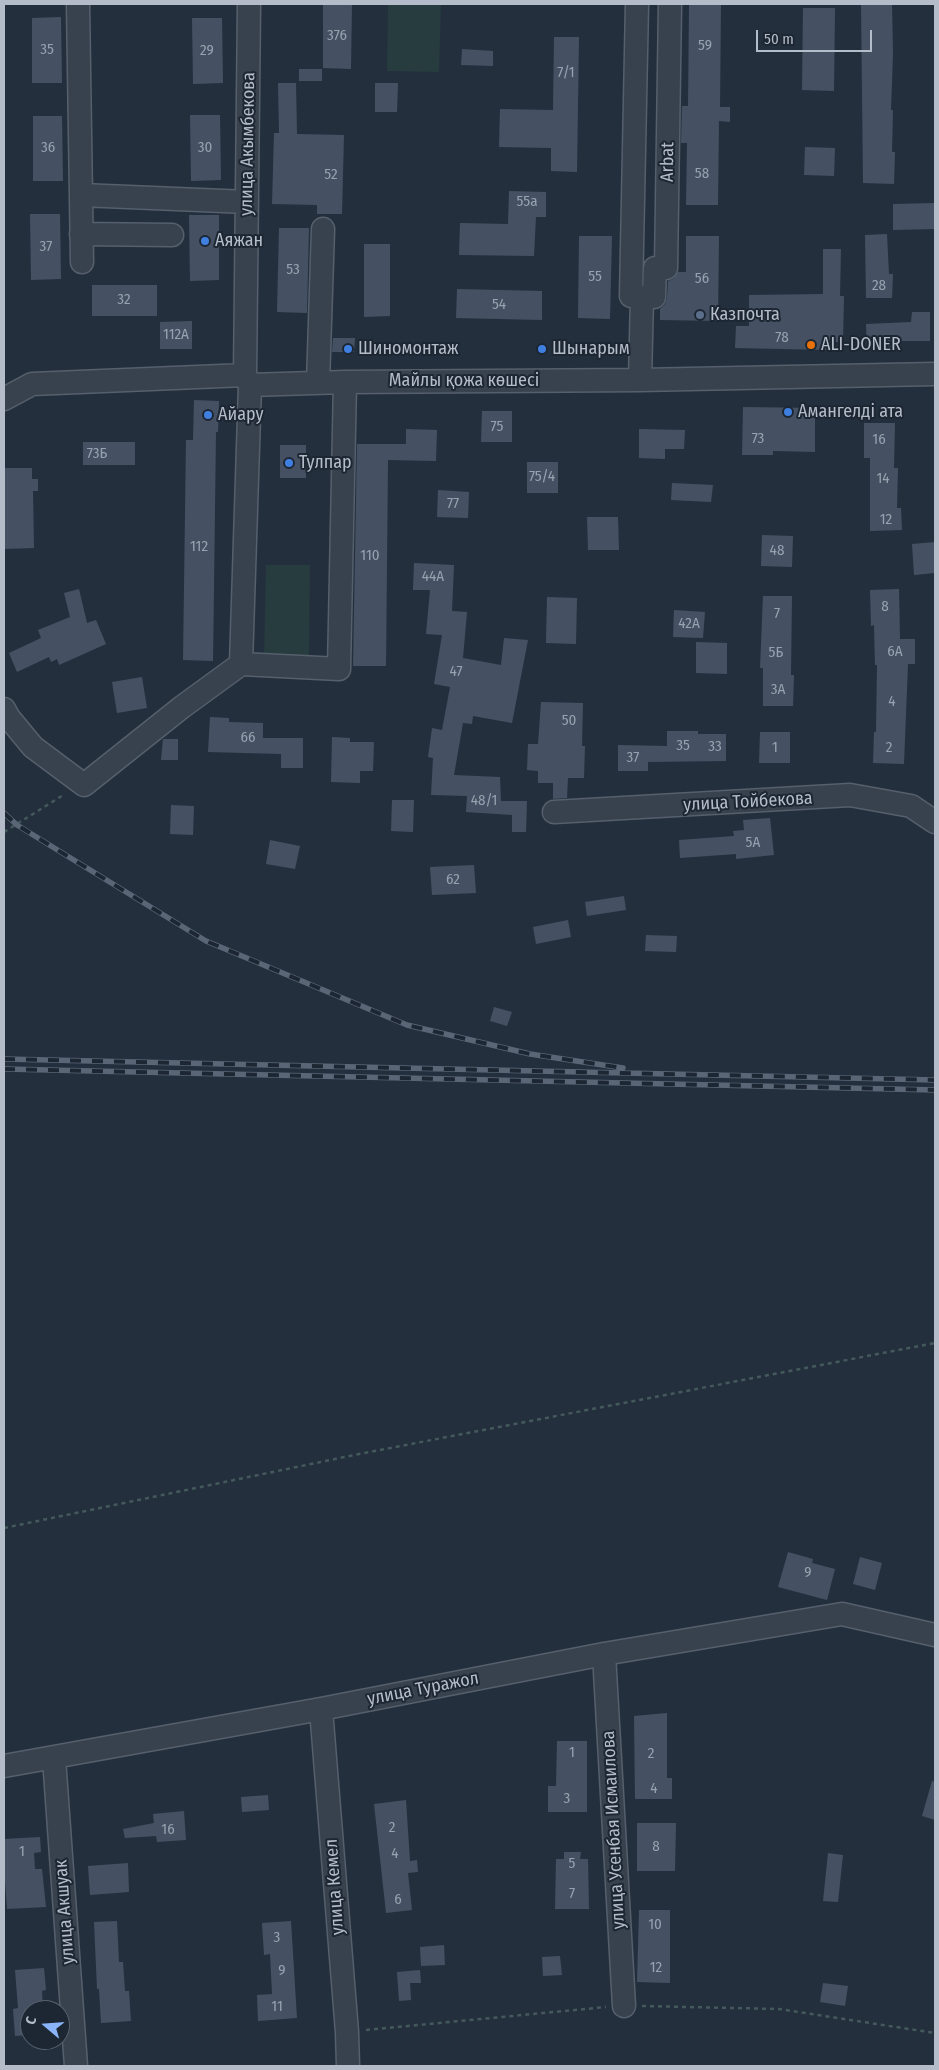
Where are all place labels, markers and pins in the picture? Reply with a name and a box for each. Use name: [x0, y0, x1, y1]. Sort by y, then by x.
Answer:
place label: Аяжан: [215, 230, 263, 252]
marker: Аяжан: [199, 235, 211, 247]
place label: Казпочта: [710, 304, 780, 326]
marker: Казпочта: [694, 309, 706, 321]
place label: ALI-DONER: [821, 334, 901, 356]
place label: Шиномонтаж: [358, 338, 459, 360]
place label: Шынарым: [552, 338, 630, 360]
marker: ALI-DONER: [805, 339, 817, 351]
marker: Шиномонтаж: [342, 343, 354, 355]
marker: Шынарым: [536, 343, 548, 355]
place label: Амангелді ата: [798, 401, 903, 423]
place label: Айару: [218, 404, 263, 426]
marker: Амангелді ата: [782, 406, 794, 418]
marker: Айару: [202, 409, 214, 421]
place label: Тулпар: [299, 452, 352, 474]
marker: Тулпар: [283, 457, 295, 469]

